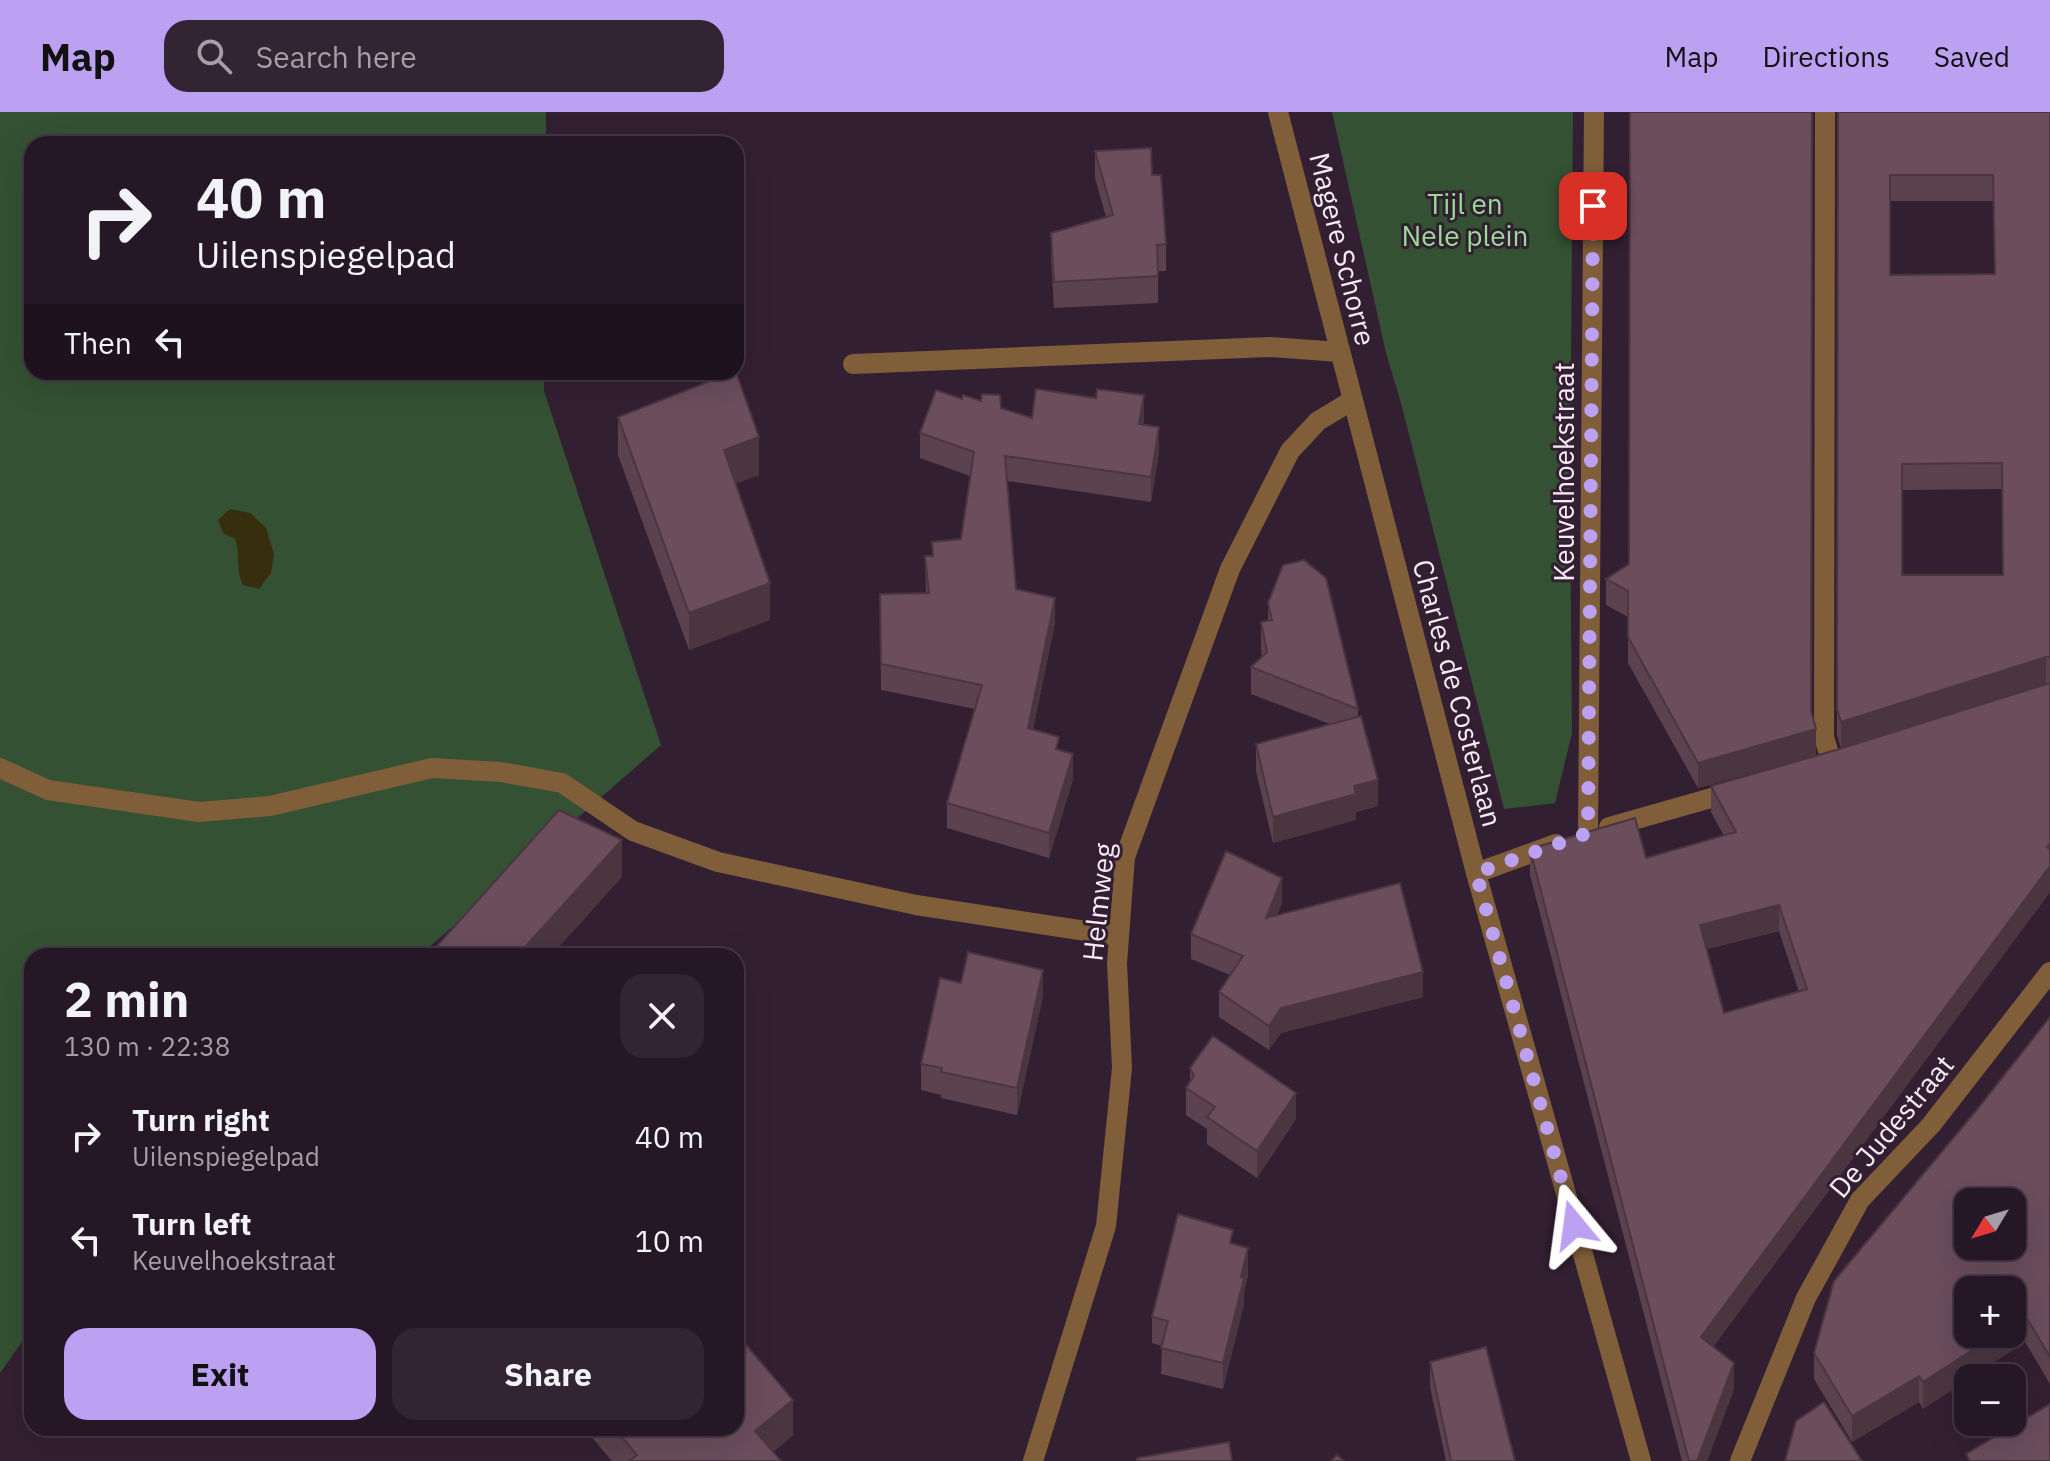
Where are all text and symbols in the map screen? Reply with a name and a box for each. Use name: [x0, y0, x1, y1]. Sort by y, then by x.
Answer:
search box: [164, 20, 724, 92]
text: Map: [40, 32, 116, 81]
icon: search: [192, 34, 236, 78]
text: Search here: [256, 37, 417, 76]
text: Map: [1664, 38, 1718, 75]
text: Directions: [1762, 38, 1890, 75]
text: Saved: [1934, 38, 2010, 75]
street label: Magere Schorre: [1301, 149, 1385, 349]
text: 40 m: [196, 161, 326, 233]
icon: right: [64, 168, 168, 272]
pin: [1559, 172, 1627, 240]
icon: arrive: [1571, 184, 1615, 228]
park label: Tijl en Nele plein: [1402, 185, 1528, 254]
text: Uilenspiegelpad: [196, 231, 456, 278]
icon: left: [148, 320, 192, 364]
text: Then: [64, 323, 132, 362]
street label: Keuvelhoekstraat: [1545, 362, 1582, 582]
street label: Charles de Costerlaan: [1405, 555, 1511, 831]
street label: Helmweg: [1073, 841, 1123, 963]
text: 2 min: [64, 968, 189, 1030]
button: close: [620, 974, 704, 1058]
text: 130 m · 22:38: [64, 1029, 230, 1063]
street label: De Judestraat: [1820, 1047, 1962, 1205]
text: Turn right: [132, 1100, 270, 1139]
icon: right: [64, 1114, 108, 1158]
text: 40 m: [635, 1117, 704, 1156]
text: Uilenspiegelpad: [132, 1139, 320, 1173]
position arrow: [1532, 1183, 1616, 1267]
north arrow: [1954, 1188, 2026, 1260]
map controls: [1954, 1188, 2026, 1436]
text: Turn left: [132, 1204, 251, 1243]
icon: left: [64, 1218, 108, 1262]
text: 10 m: [635, 1221, 704, 1260]
text: Keuvelhoekstraat: [132, 1243, 336, 1277]
button: +: [1954, 1276, 2026, 1348]
button: Exit: [64, 1328, 376, 1420]
button: Share: [392, 1328, 704, 1420]
button: −: [1954, 1364, 2026, 1436]

